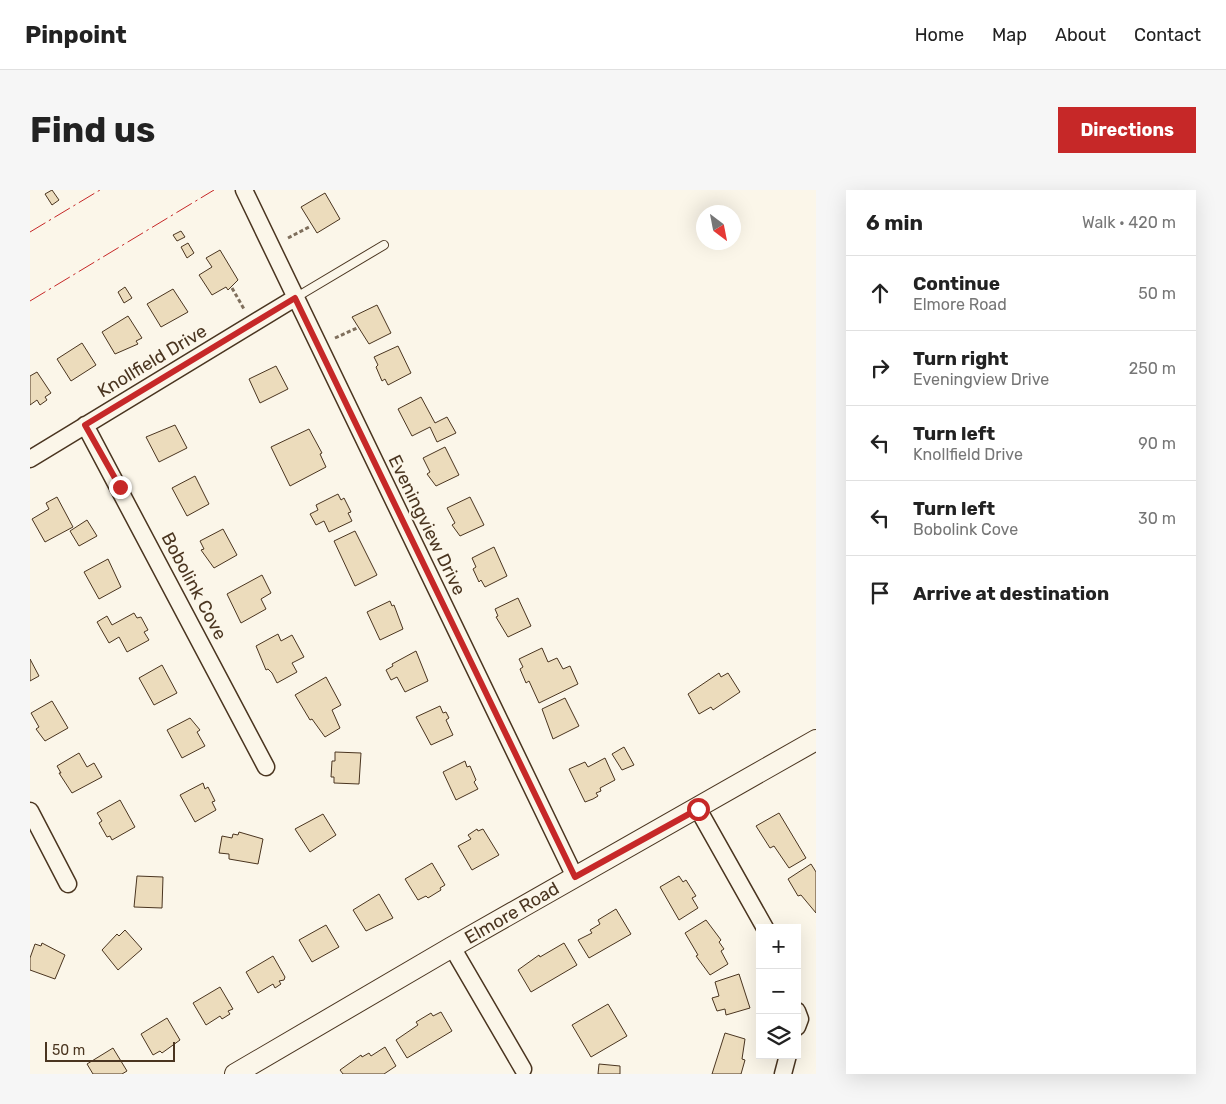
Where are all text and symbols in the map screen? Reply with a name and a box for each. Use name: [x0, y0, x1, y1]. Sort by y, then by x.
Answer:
text: Pinpoint: [25, 21, 127, 49]
text: Home: [915, 24, 964, 46]
text: Map: [992, 24, 1027, 46]
text: About: [1055, 24, 1106, 46]
text: Contact: [1134, 24, 1201, 46]
button: Directions: [1058, 107, 1196, 153]
text: Find us: [30, 109, 155, 151]
north arrow: [696, 205, 741, 250]
text: 6 min: [866, 210, 923, 235]
text: Walk · 420 m: [1082, 213, 1176, 232]
text: Continue: [913, 272, 1000, 295]
icon: ahead: [866, 279, 894, 307]
text: 50 m: [1138, 284, 1176, 303]
text: Elmore Road: [913, 295, 1007, 314]
street label: Knollfield Drive: [93, 320, 211, 402]
text: Turn right: [913, 347, 1008, 370]
icon: right: [866, 354, 894, 382]
text: 250 m: [1129, 359, 1176, 378]
text: Eveningview Drive: [913, 370, 1049, 389]
text: Turn left: [913, 422, 995, 445]
icon: left: [866, 429, 894, 457]
text: 90 m: [1138, 434, 1176, 453]
text: Knollfield Drive: [913, 445, 1023, 464]
street label: Eveningview Drive: [384, 451, 470, 599]
route end: [109, 476, 132, 499]
text: Turn left: [913, 497, 995, 520]
icon: left: [866, 504, 894, 532]
text: 30 m: [1138, 509, 1176, 528]
text: Bobolink Cove: [913, 520, 1018, 539]
street label: Bobolink Cove: [157, 529, 231, 643]
icon: arrive: [866, 579, 894, 607]
text: Arrive at destination: [913, 582, 1109, 605]
route start: [687, 798, 710, 821]
street label: Elmore Road: [461, 877, 563, 949]
map controls: [756, 924, 801, 1059]
button: +: [756, 924, 801, 969]
button: −: [756, 969, 801, 1014]
button: layers: [756, 1014, 801, 1059]
scale bar: [45, 1039, 175, 1062]
text: 50 m: [52, 1042, 85, 1059]

